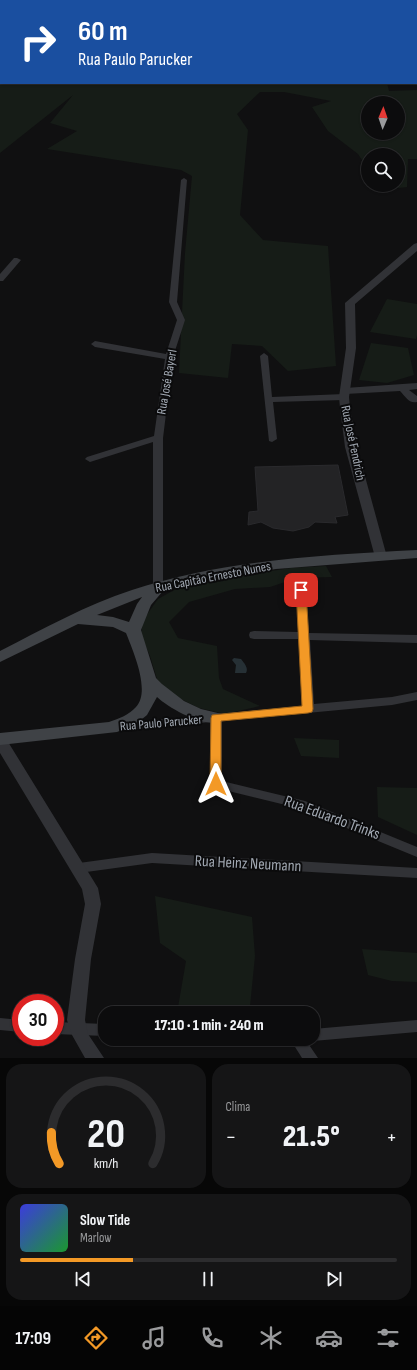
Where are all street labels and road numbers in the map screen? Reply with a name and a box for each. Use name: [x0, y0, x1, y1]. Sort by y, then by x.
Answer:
street label: Rua José Bayerl: [153, 348, 181, 416]
street label: Rua José Fendrich: [337, 404, 369, 482]
street label: Rua Capitão Ernesto Nunes: [154, 558, 272, 596]
street label: Rua Paulo Parucker: [119, 711, 203, 735]
street label: Rua Eduardo Trinks: [282, 792, 383, 844]
street label: Rua Heinz Neumann: [194, 852, 302, 876]

